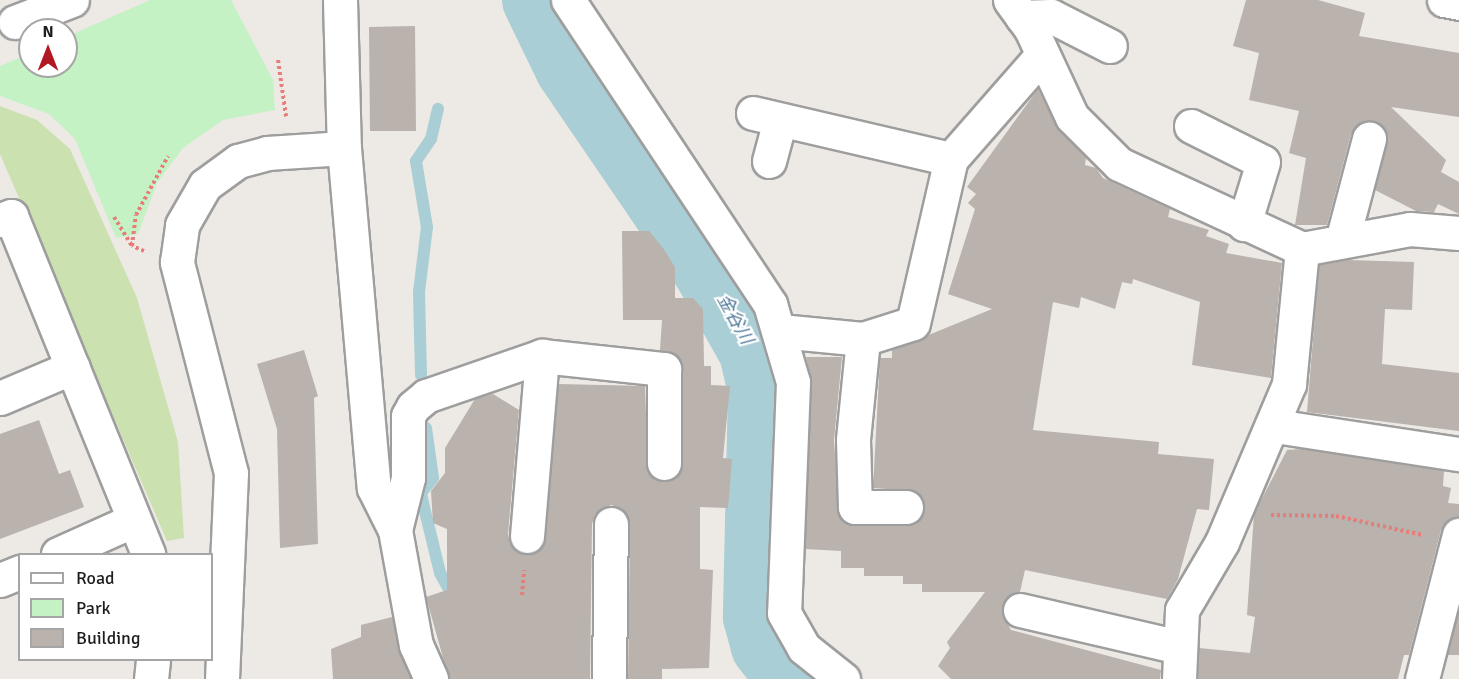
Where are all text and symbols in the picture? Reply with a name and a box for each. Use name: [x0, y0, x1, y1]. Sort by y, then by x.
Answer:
north arrow: [18, 18, 78, 78]
text: N: [42, 22, 54, 42]
water label: 金谷川: [712, 290, 758, 348]
legend: [18, 553, 213, 661]
text: Road: [76, 567, 115, 589]
text: Park: [76, 597, 111, 619]
text: Building: [76, 627, 140, 649]

